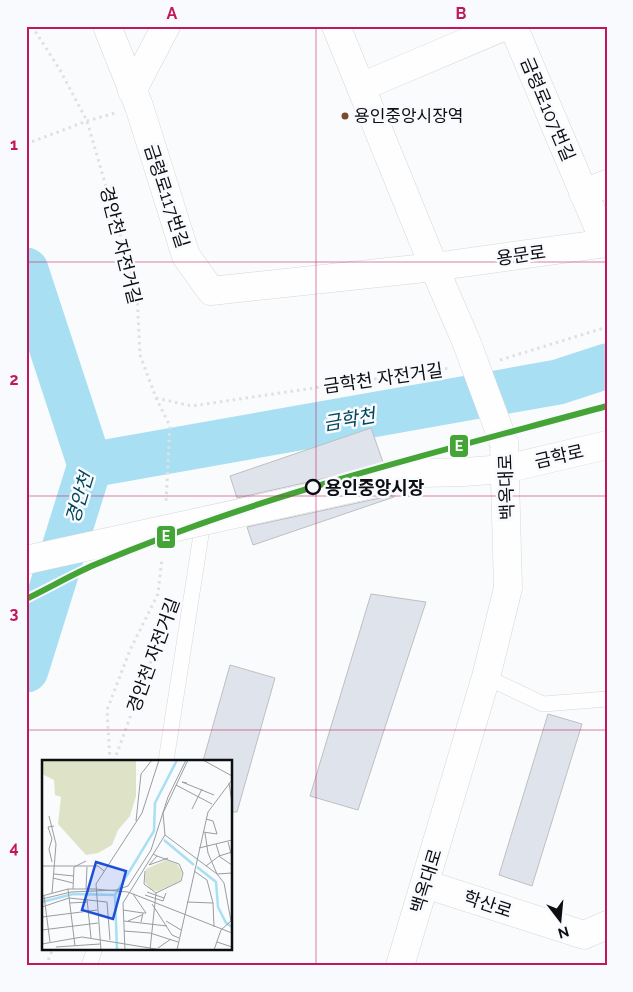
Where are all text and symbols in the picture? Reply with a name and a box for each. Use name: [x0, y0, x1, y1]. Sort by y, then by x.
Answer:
text: A: [167, 4, 178, 23]
text: B: [456, 4, 467, 23]
street label: 금령로107번길: [517, 54, 579, 164]
place label: 용인중앙시장역: [354, 106, 463, 126]
marker: 용인중앙시장역: [340, 111, 350, 121]
text: 1: [10, 135, 18, 154]
street label: 금령로117번길: [140, 142, 194, 250]
street label: 경안천 자전거길: [96, 184, 146, 306]
street label: 용문로: [495, 241, 547, 269]
street label: 금학천 자전거길: [322, 359, 444, 397]
text: 2: [9, 370, 19, 389]
water label: 금학천: [321, 403, 378, 434]
line badge: E: [449, 434, 469, 458]
text: E: [455, 438, 463, 454]
street label: 금학로: [532, 440, 586, 472]
street label: 백옥대로: [494, 454, 518, 520]
water label: 경안천: [61, 468, 98, 526]
place label: 용인중앙시장: [325, 477, 425, 498]
marker: 용인중앙시장: [305, 479, 321, 495]
line badge: E: [156, 525, 176, 549]
text: E: [162, 528, 170, 544]
street label: 경안천 자전거길: [123, 595, 183, 715]
text: 3: [10, 604, 19, 623]
inset map: [42, 760, 232, 950]
text: 4: [9, 838, 19, 857]
street label: 백옥대로: [406, 846, 446, 916]
street label: 학산로: [461, 886, 515, 922]
north arrow: [536, 894, 586, 944]
text: N: [556, 923, 571, 942]

